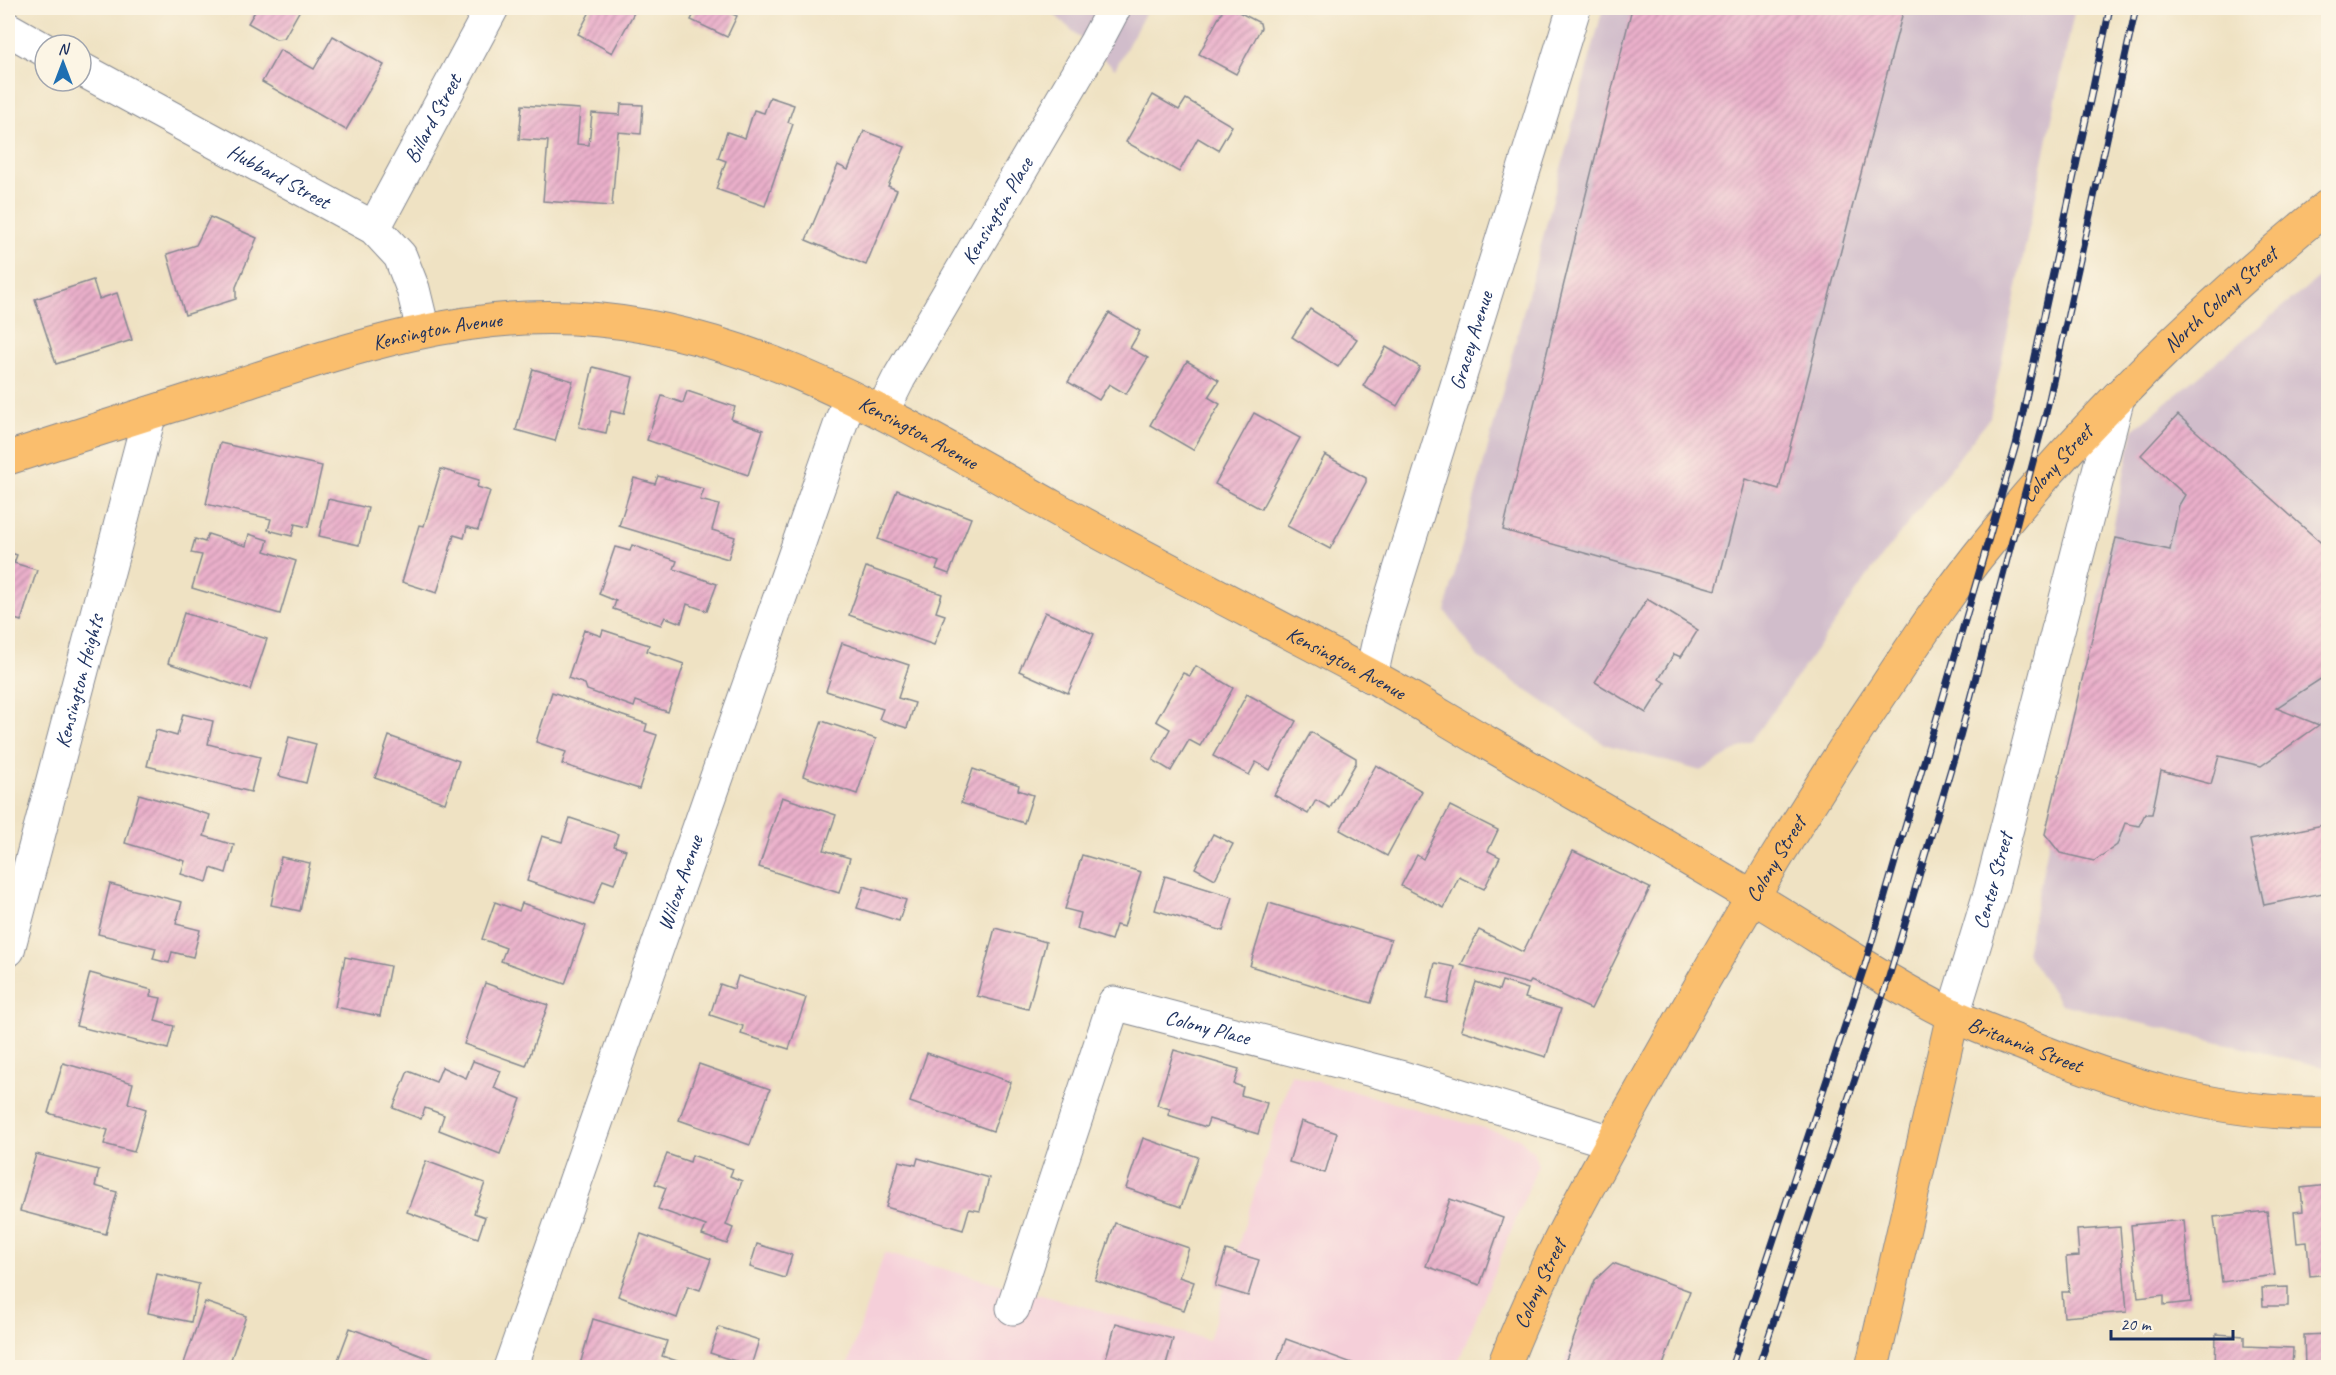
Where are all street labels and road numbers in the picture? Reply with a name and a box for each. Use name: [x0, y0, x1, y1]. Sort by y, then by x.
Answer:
street label: Billard Street: [398, 68, 468, 168]
street label: Hubbard Street: [223, 138, 336, 216]
street label: Kensington Place: [956, 151, 1039, 269]
street label: North Colony Street: [2158, 239, 2285, 358]
street label: Gracey Avenue: [1443, 287, 1499, 393]
street label: Kensington Avenue: [370, 306, 504, 356]
street label: Kensington Avenue: [855, 390, 983, 476]
street label: Colony Street: [2015, 417, 2100, 508]
street label: Kensington Heights: [49, 610, 110, 751]
street label: Kensington Avenue: [1282, 620, 1411, 706]
street label: Colony Street: [1740, 809, 1813, 907]
street label: Center Street: [1967, 827, 2019, 932]
street label: Wilcox Avenue: [651, 831, 709, 934]
street label: Colony Place: [1163, 1004, 1255, 1051]
street label: Britannia Street: [1964, 1011, 2088, 1079]
street label: Colony Street: [1508, 1232, 1573, 1332]

